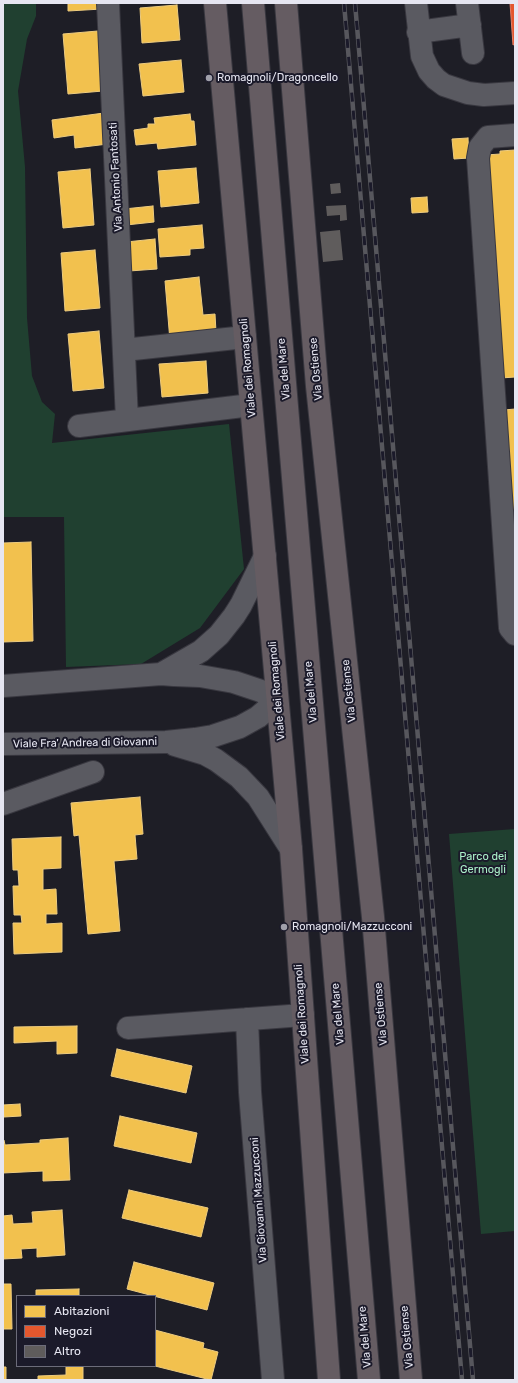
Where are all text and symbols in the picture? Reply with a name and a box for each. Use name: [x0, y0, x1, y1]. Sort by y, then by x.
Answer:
place label: Romagnoli/Dragoncello: [217, 71, 338, 85]
marker: Romagnoli/Dragoncello: [204, 73, 214, 83]
street label: Via Antonio Fantosati: [107, 122, 125, 232]
street label: Viale dei Romagnoli: [237, 318, 259, 418]
street label: Via Ostiense: [307, 337, 325, 401]
street label: Via del Mare: [275, 338, 293, 400]
street label: Viale dei Romagnoli: [266, 641, 288, 741]
street label: Via Ostiense: [339, 659, 359, 723]
street label: Via del Mare: [302, 661, 320, 723]
street label: Viale Fra' Andrea di Giovanni: [13, 735, 157, 751]
park label: Parco dei Germogli: [459, 850, 507, 876]
place label: Romagnoli/Mazzucconi: [292, 920, 412, 934]
marker: Romagnoli/Mazzucconi: [279, 922, 289, 932]
street label: Viale dei Romagnoli: [292, 964, 312, 1064]
street label: Via Ostiense: [372, 982, 390, 1046]
street label: Via del Mare: [329, 983, 347, 1045]
street label: Via Giovanni Mazzucconi: [248, 1137, 270, 1263]
legend: [16, 1295, 156, 1367]
text: Abitazioni: [54, 1304, 109, 1318]
street label: Via Ostiense: [398, 1305, 416, 1369]
street label: Via del Mare: [356, 1306, 374, 1368]
text: Negozi: [54, 1324, 92, 1338]
text: Altro: [54, 1344, 81, 1358]

